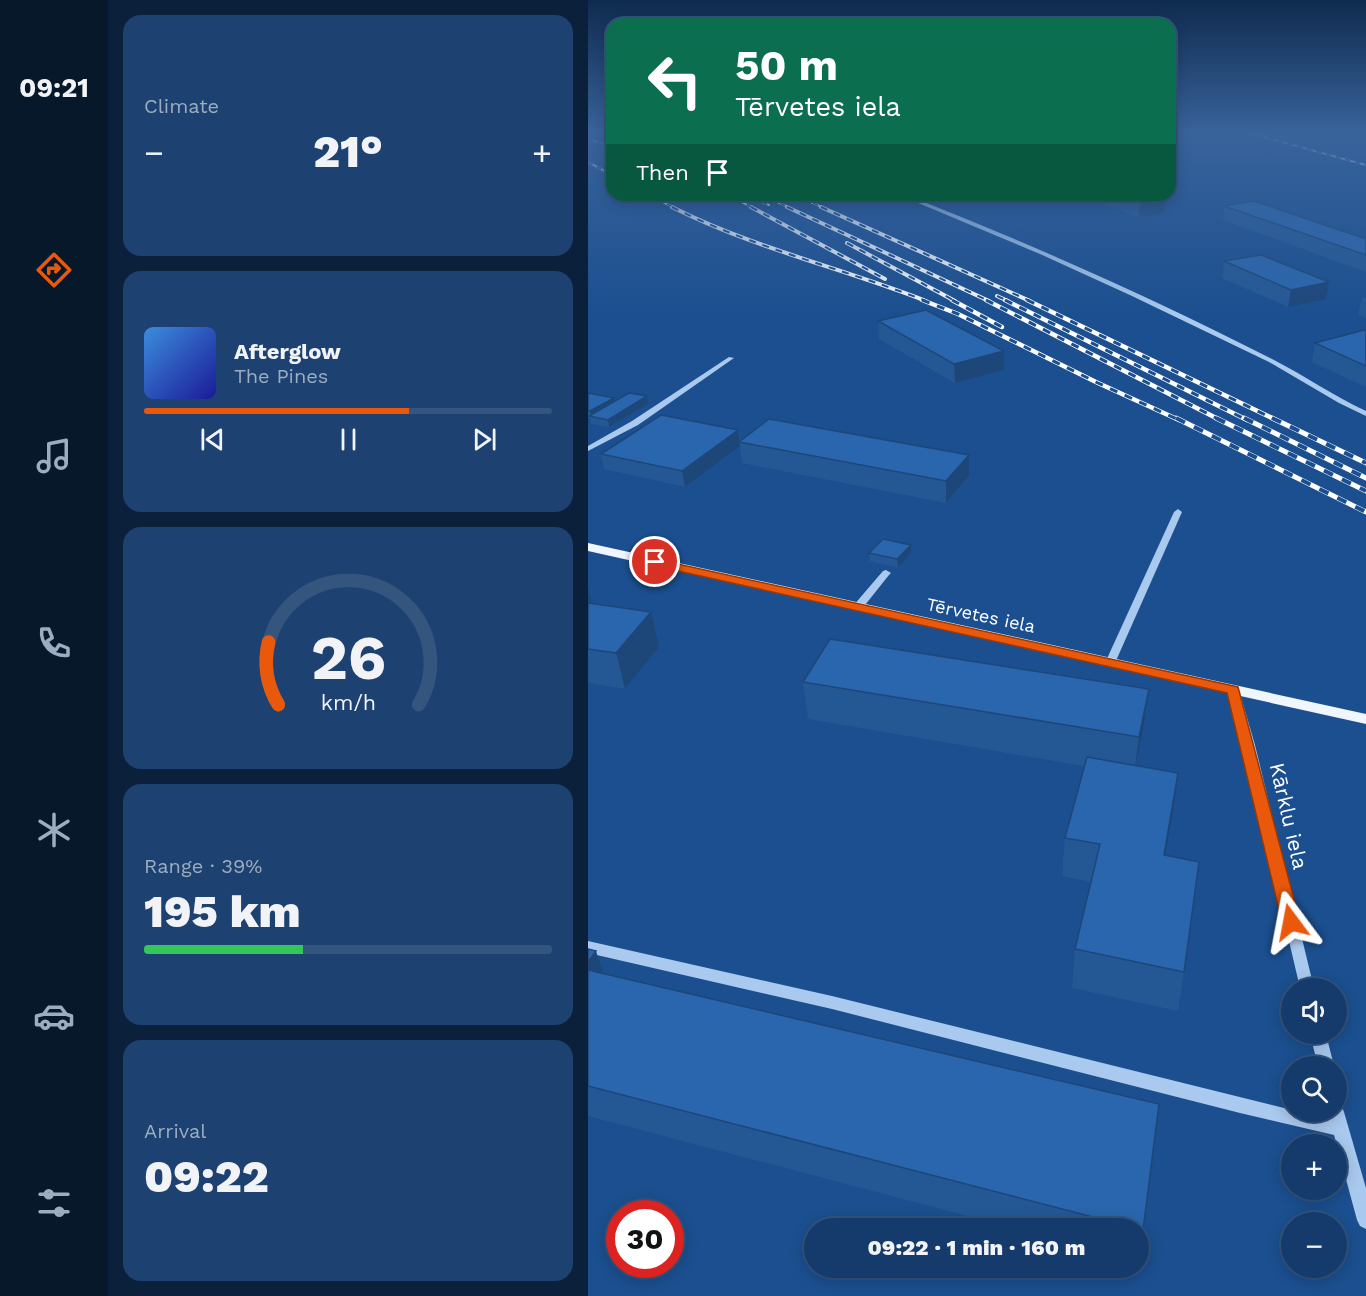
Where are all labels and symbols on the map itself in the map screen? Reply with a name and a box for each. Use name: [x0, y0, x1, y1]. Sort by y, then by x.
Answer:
pin: [629, 536, 680, 587]
street label: Tērvetes iela: [925, 593, 1037, 637]
street label: Kārklu iela: [1265, 760, 1313, 872]
position arrow: [1259, 890, 1323, 954]
speed limit sign: 30: [606, 1200, 684, 1278]

